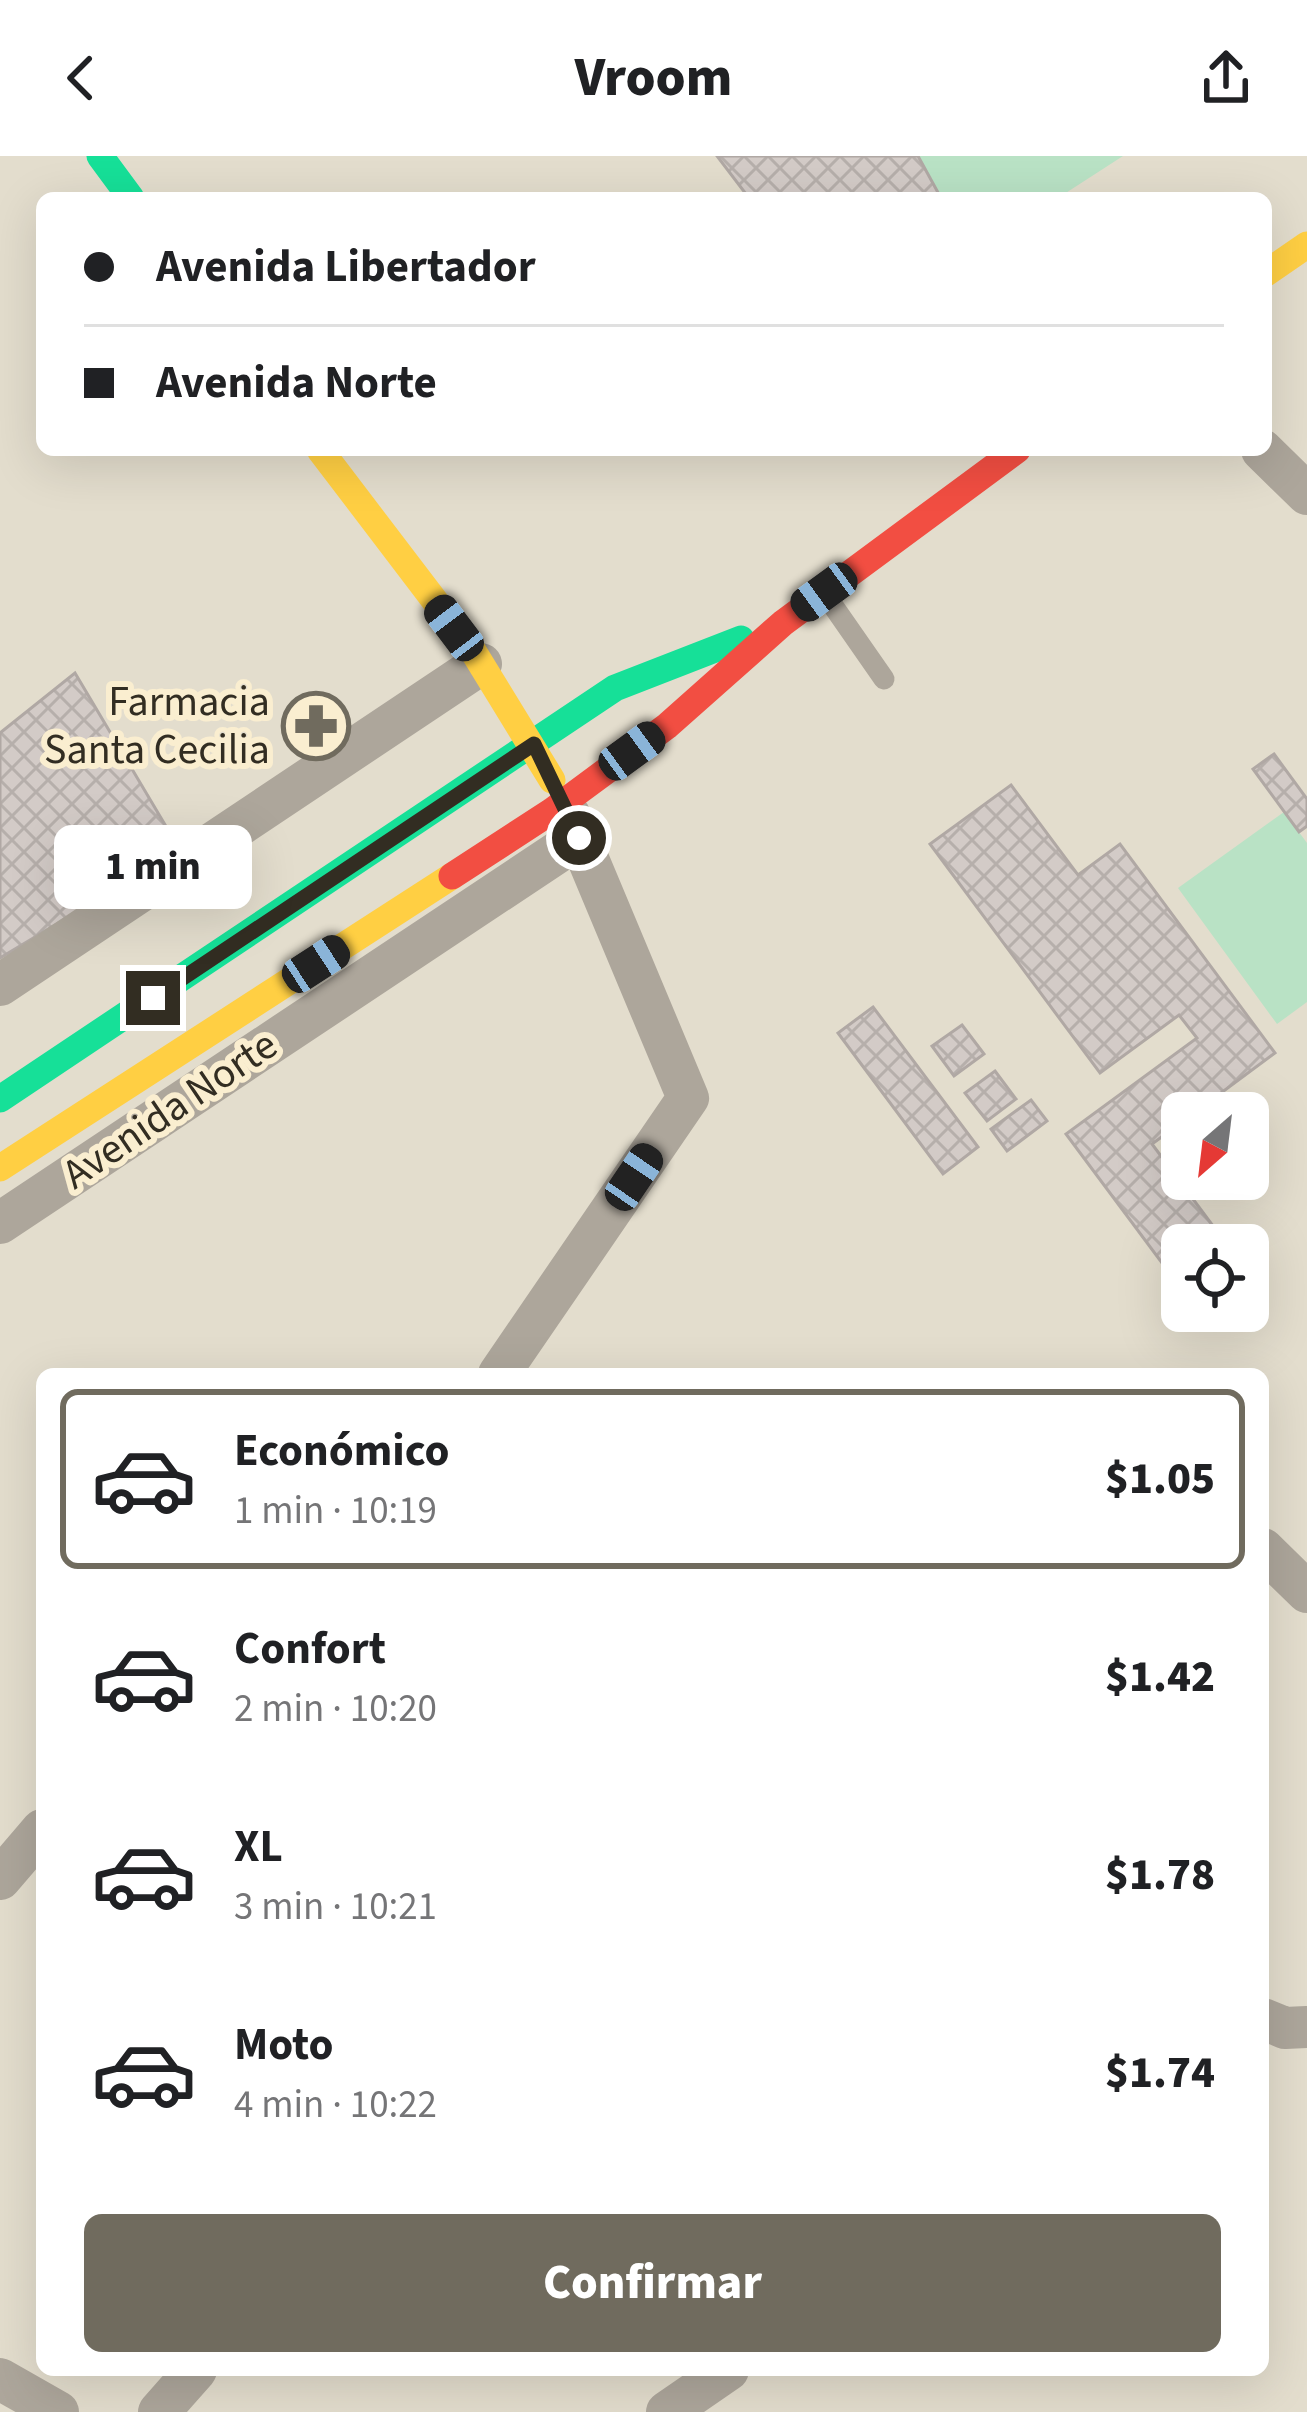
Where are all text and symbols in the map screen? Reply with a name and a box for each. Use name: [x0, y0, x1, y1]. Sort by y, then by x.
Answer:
text: Vroom: [575, 40, 732, 117]
icon: back: [48, 45, 114, 111]
icon: share: [1193, 45, 1259, 111]
text: Avenida Libertador: [156, 235, 536, 299]
text: Avenida Norte: [156, 351, 437, 415]
car: [784, 556, 864, 628]
car: [418, 588, 490, 668]
place label: Farmacia Santa Cecilia: [44, 672, 270, 780]
pharmacy icon: Farmacia Santa Cecilia: [281, 691, 351, 761]
car: [592, 715, 672, 787]
route start: [552, 811, 606, 865]
callout: 1 min: [54, 824, 252, 908]
text: 1 min: [105, 839, 201, 895]
car: [276, 929, 356, 999]
route end: [126, 971, 180, 1025]
street label: Avenida Norte: [50, 1016, 290, 1204]
north arrow: [1161, 1092, 1269, 1200]
map controls: [1161, 1092, 1269, 1332]
car: [599, 1137, 669, 1217]
button: locate: [1161, 1224, 1269, 1332]
text: Económico: [234, 1419, 450, 1483]
icon: car: [90, 1425, 198, 1533]
text: $1.05: [1105, 1447, 1215, 1511]
text: 1 min · 10:19: [234, 1483, 437, 1539]
text: Confort: [234, 1617, 386, 1681]
icon: car: [90, 1623, 198, 1731]
text: $1.42: [1105, 1645, 1215, 1709]
text: 2 min · 10:20: [234, 1681, 437, 1737]
text: XL: [234, 1815, 283, 1879]
icon: car: [90, 1821, 198, 1929]
text: $1.78: [1105, 1843, 1215, 1907]
text: 3 min · 10:21: [234, 1879, 437, 1935]
text: Moto: [234, 2013, 333, 2077]
icon: car: [90, 2019, 198, 2127]
text: $1.74: [1105, 2041, 1215, 2105]
text: 4 min · 10:22: [234, 2077, 437, 2133]
button: Confirmar: [84, 2214, 1221, 2352]

